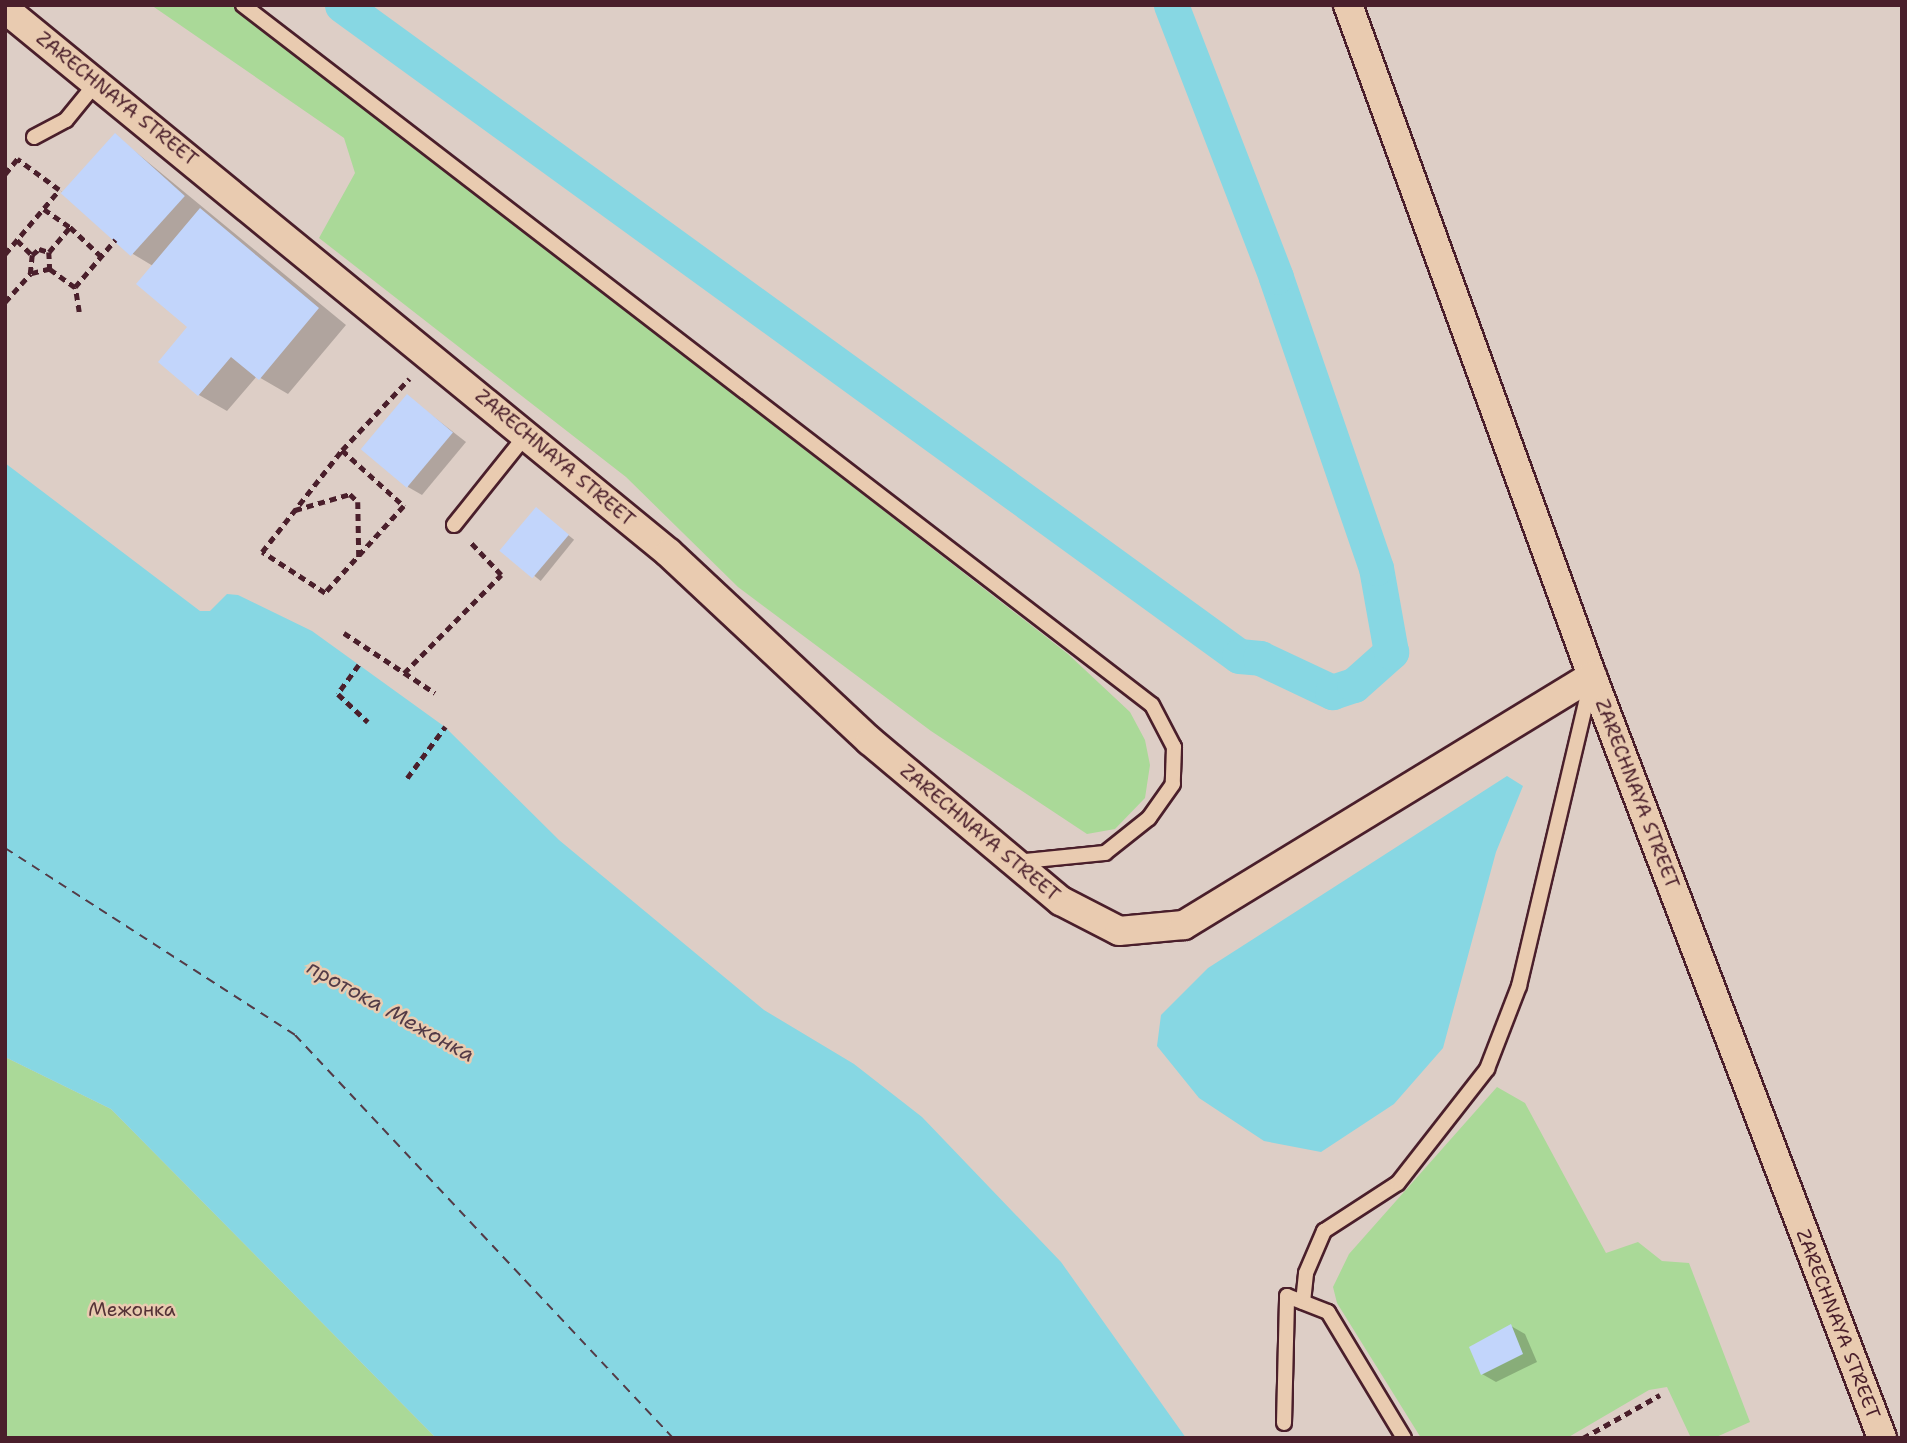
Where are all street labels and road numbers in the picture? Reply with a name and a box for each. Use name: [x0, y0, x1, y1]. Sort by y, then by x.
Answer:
street label: ZARECHNAYA STREET: [32, 27, 202, 171]
street label: ZARECHNAYA STREET: [471, 385, 639, 531]
street label: ZARECHNAYA STREET: [1590, 696, 1684, 892]
street label: ZARECHNAYA STREET: [896, 760, 1064, 906]
street label: ZARECHNAYA STREET: [1791, 1226, 1885, 1422]

